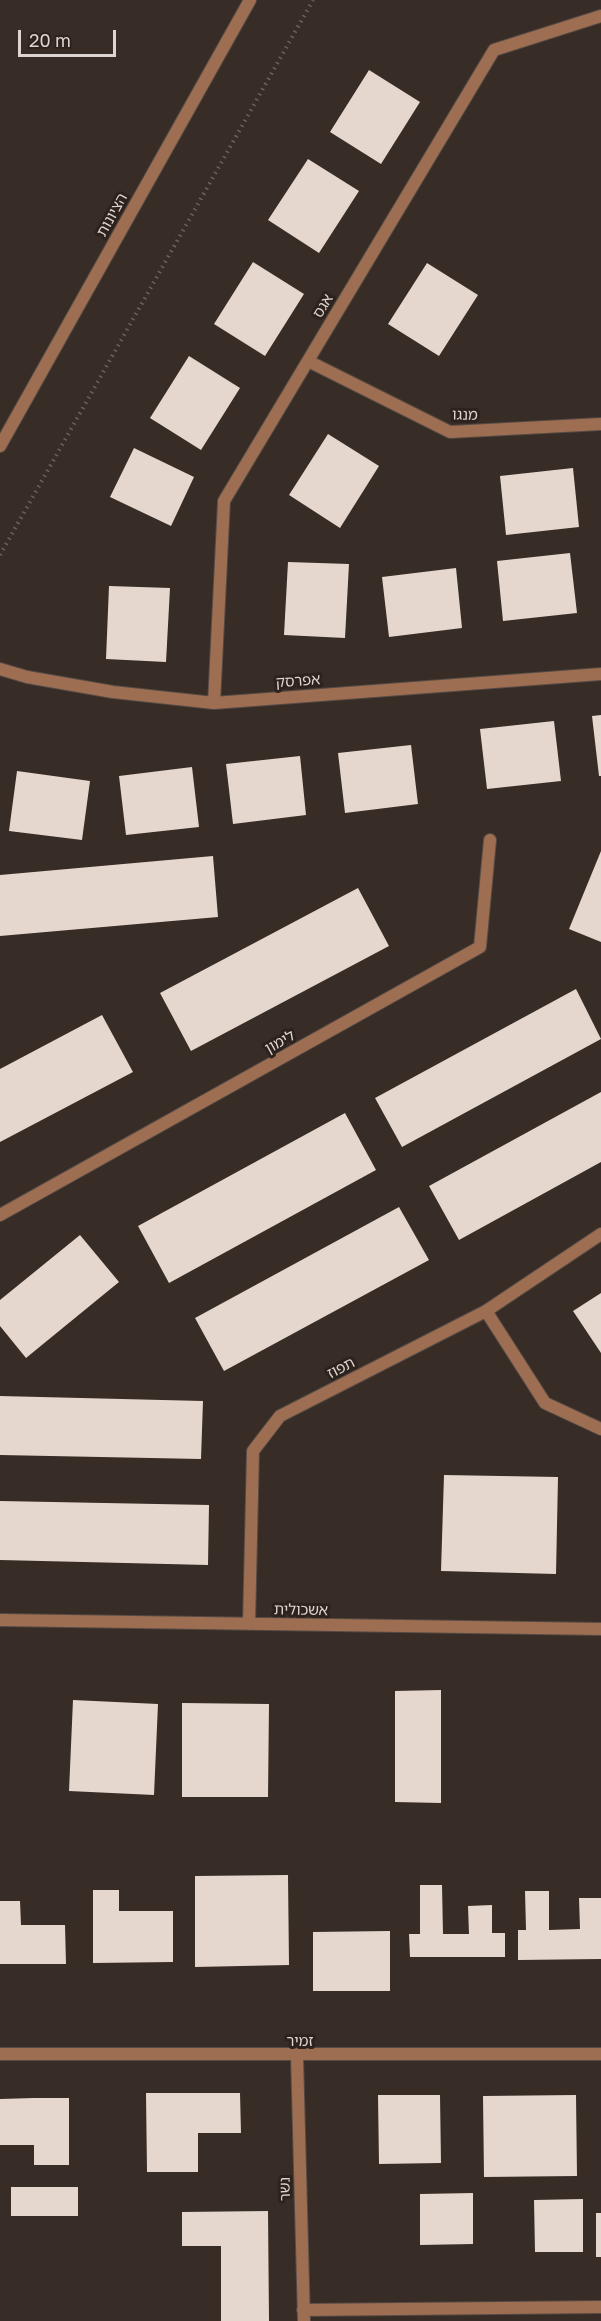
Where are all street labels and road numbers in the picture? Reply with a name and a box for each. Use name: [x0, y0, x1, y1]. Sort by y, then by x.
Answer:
street label: הציונות: [93, 190, 131, 240]
street label: אגס: [309, 291, 337, 321]
street label: מנגו: [452, 406, 478, 424]
street label: אפרסק: [275, 670, 321, 692]
street label: לימון: [262, 1026, 298, 1058]
street label: תפוז: [324, 1354, 358, 1382]
street label: אשכולית: [274, 1601, 328, 1619]
street label: זמיר: [287, 2032, 313, 2050]
street label: נשר: [276, 2177, 294, 2201]

